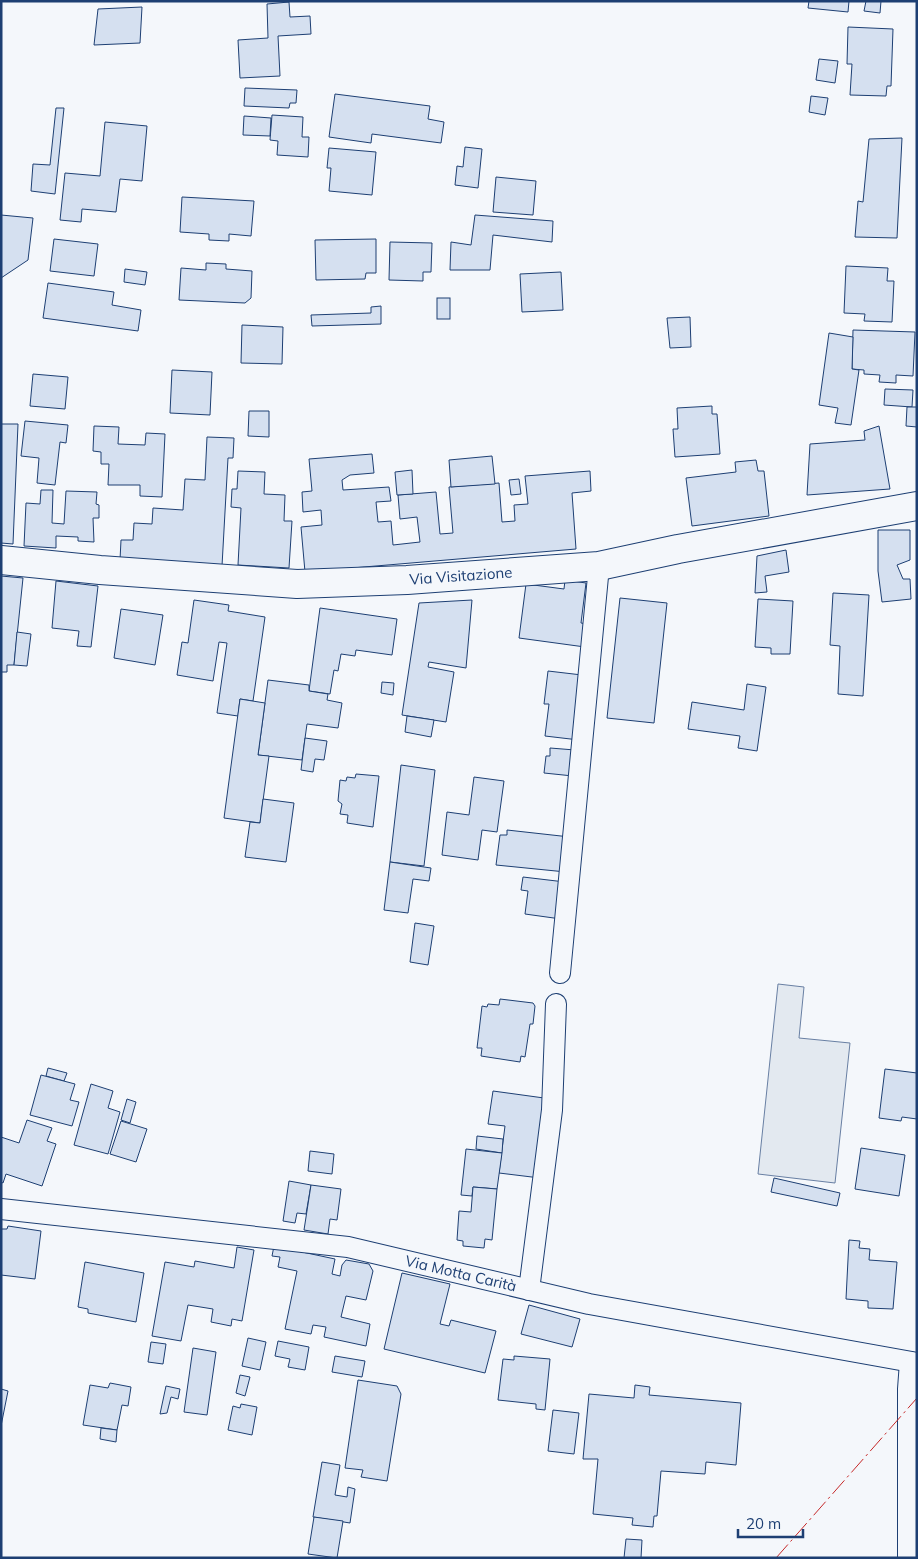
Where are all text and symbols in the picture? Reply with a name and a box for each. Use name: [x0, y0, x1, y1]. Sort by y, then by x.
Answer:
street label: Via Visitazione: [409, 562, 513, 589]
street label: Via Motta Carità: [403, 1251, 519, 1296]
scale bar: [738, 1506, 803, 1538]
text: 20 m: [746, 1514, 781, 1533]

